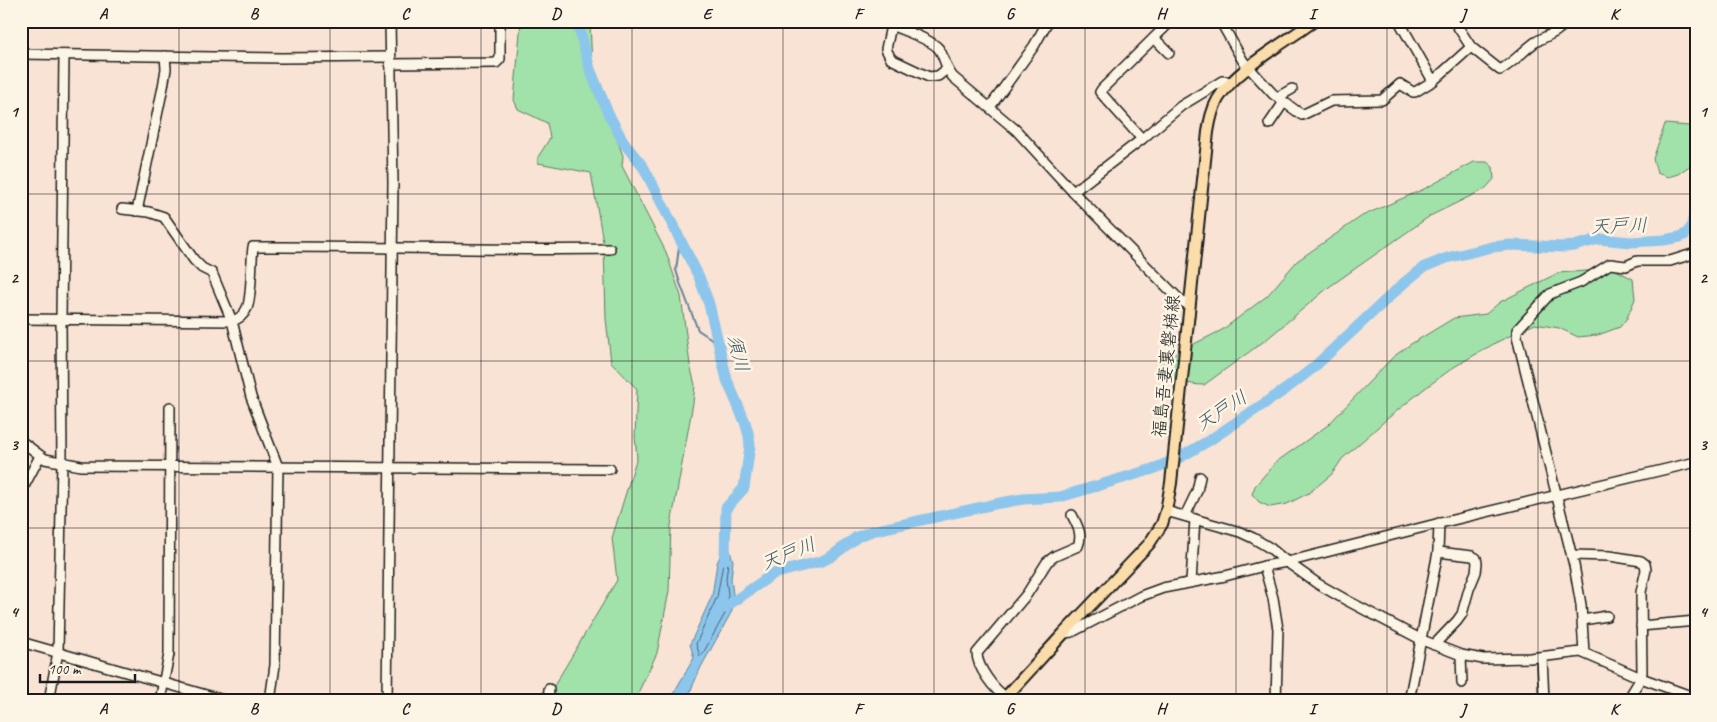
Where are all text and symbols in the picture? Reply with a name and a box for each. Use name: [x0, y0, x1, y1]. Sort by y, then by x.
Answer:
text: A: [99, 4, 109, 24]
text: B: [250, 4, 260, 24]
text: C: [401, 4, 411, 24]
text: D: [551, 4, 562, 24]
text: E: [703, 4, 714, 24]
text: F: [854, 4, 865, 24]
text: G: [1006, 4, 1016, 24]
text: H: [1156, 4, 1168, 24]
text: I: [1309, 4, 1319, 24]
text: J: [1459, 4, 1468, 24]
text: K: [1610, 4, 1622, 24]
text: 1: [10, 102, 19, 122]
text: 1: [1699, 102, 1708, 122]
water label: 天戸川: [1590, 213, 1648, 239]
text: 2: [10, 268, 19, 288]
text: 2: [1699, 268, 1708, 288]
street label: 福島吾妻裏磐梯線: [1148, 293, 1184, 439]
water label: 須川: [722, 332, 754, 375]
water label: 天戸川: [1191, 385, 1252, 436]
text: 3: [10, 435, 19, 455]
text: 3: [1699, 435, 1708, 455]
water label: 天戸川: [757, 532, 819, 576]
text: 4: [10, 602, 19, 622]
text: 4: [1699, 602, 1708, 622]
scale bar: [40, 652, 135, 684]
text: 100 m: [48, 660, 82, 679]
text: A: [99, 699, 109, 719]
text: B: [250, 699, 260, 719]
text: C: [401, 699, 411, 719]
text: D: [551, 699, 562, 719]
text: E: [703, 699, 714, 719]
text: F: [854, 699, 865, 719]
text: G: [1006, 699, 1016, 719]
text: H: [1156, 699, 1168, 719]
text: I: [1309, 699, 1319, 719]
text: J: [1459, 699, 1468, 719]
text: K: [1610, 699, 1622, 719]

